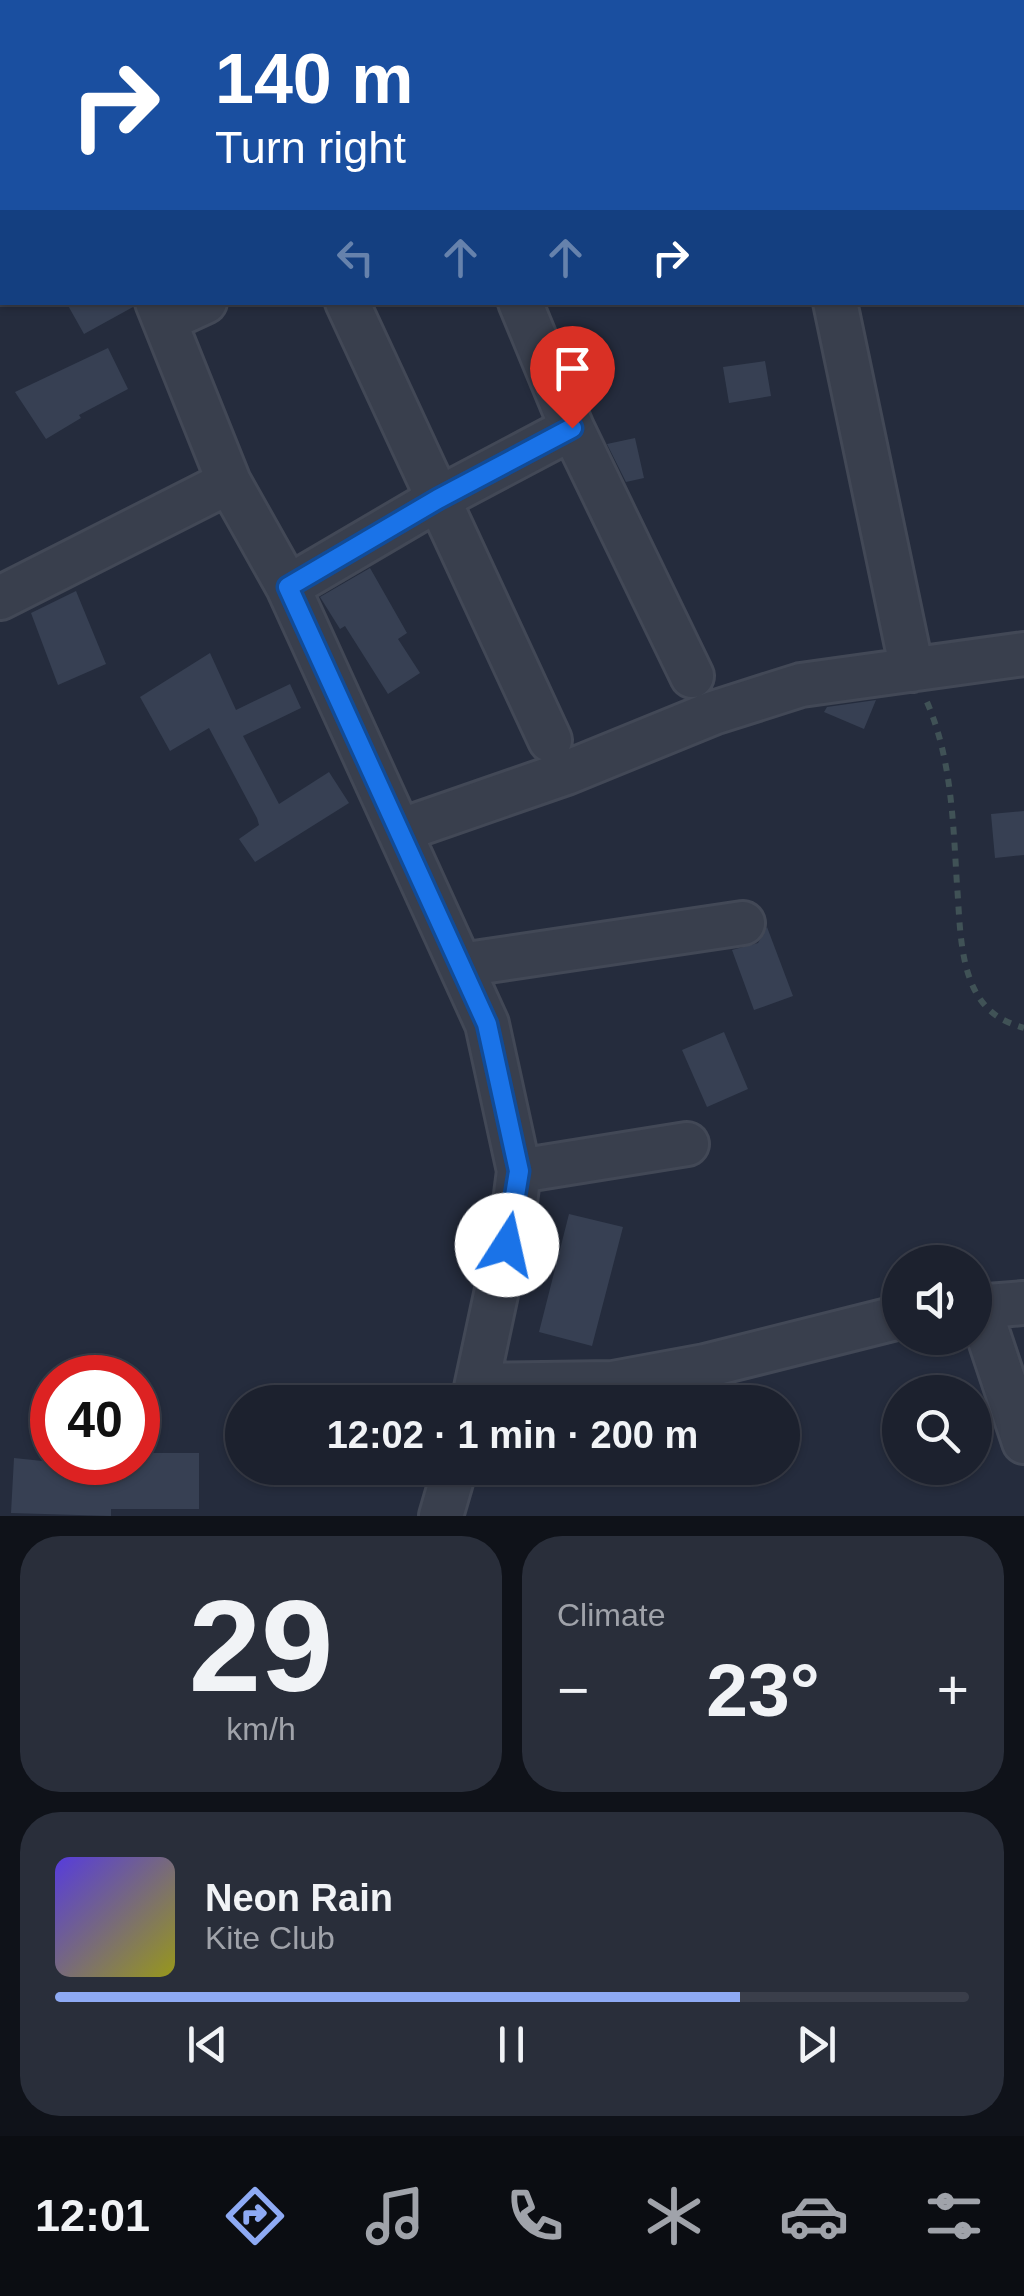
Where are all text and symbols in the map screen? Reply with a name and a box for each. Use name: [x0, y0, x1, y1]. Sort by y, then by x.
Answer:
icon: right: [50, 40, 180, 170]
text: 140 m: [215, 40, 413, 118]
text: Turn right: [215, 122, 406, 173]
icon: left: [328, 230, 383, 285]
icon: ahead: [433, 230, 488, 285]
icon: ahead: [538, 230, 593, 285]
icon: right: [643, 230, 698, 285]
pin: [530, 326, 615, 429]
icon: arrive: [545, 341, 600, 396]
position arrow: [455, 1193, 559, 1297]
map controls: [882, 1245, 992, 1485]
button: sound: [882, 1245, 992, 1355]
speed limit sign: 40: [30, 1355, 160, 1485]
button: search: [882, 1375, 992, 1485]
text: 12:02 · 1 min · 200 m: [327, 1414, 698, 1456]
text: 29: [189, 1573, 333, 1719]
text: Climate: [557, 1597, 665, 1633]
text: 23°: [706, 1648, 820, 1732]
text: −: [557, 1659, 589, 1721]
text: +: [937, 1659, 969, 1721]
text: km/h: [226, 1711, 296, 1747]
text: Neon Rain: [205, 1877, 393, 1919]
text: Kite Club: [205, 1920, 335, 1956]
icon: previous: [180, 2017, 235, 2072]
icon: pause: [484, 2017, 539, 2072]
icon: next: [789, 2017, 844, 2072]
icon: directions: [220, 2181, 290, 2251]
icon: music: [360, 2181, 430, 2251]
icon: phone: [500, 2181, 570, 2251]
icon: climate: [639, 2181, 709, 2251]
icon: car: [779, 2181, 849, 2251]
icon: filters: [919, 2181, 989, 2251]
text: 12:01: [35, 2190, 150, 2241]

